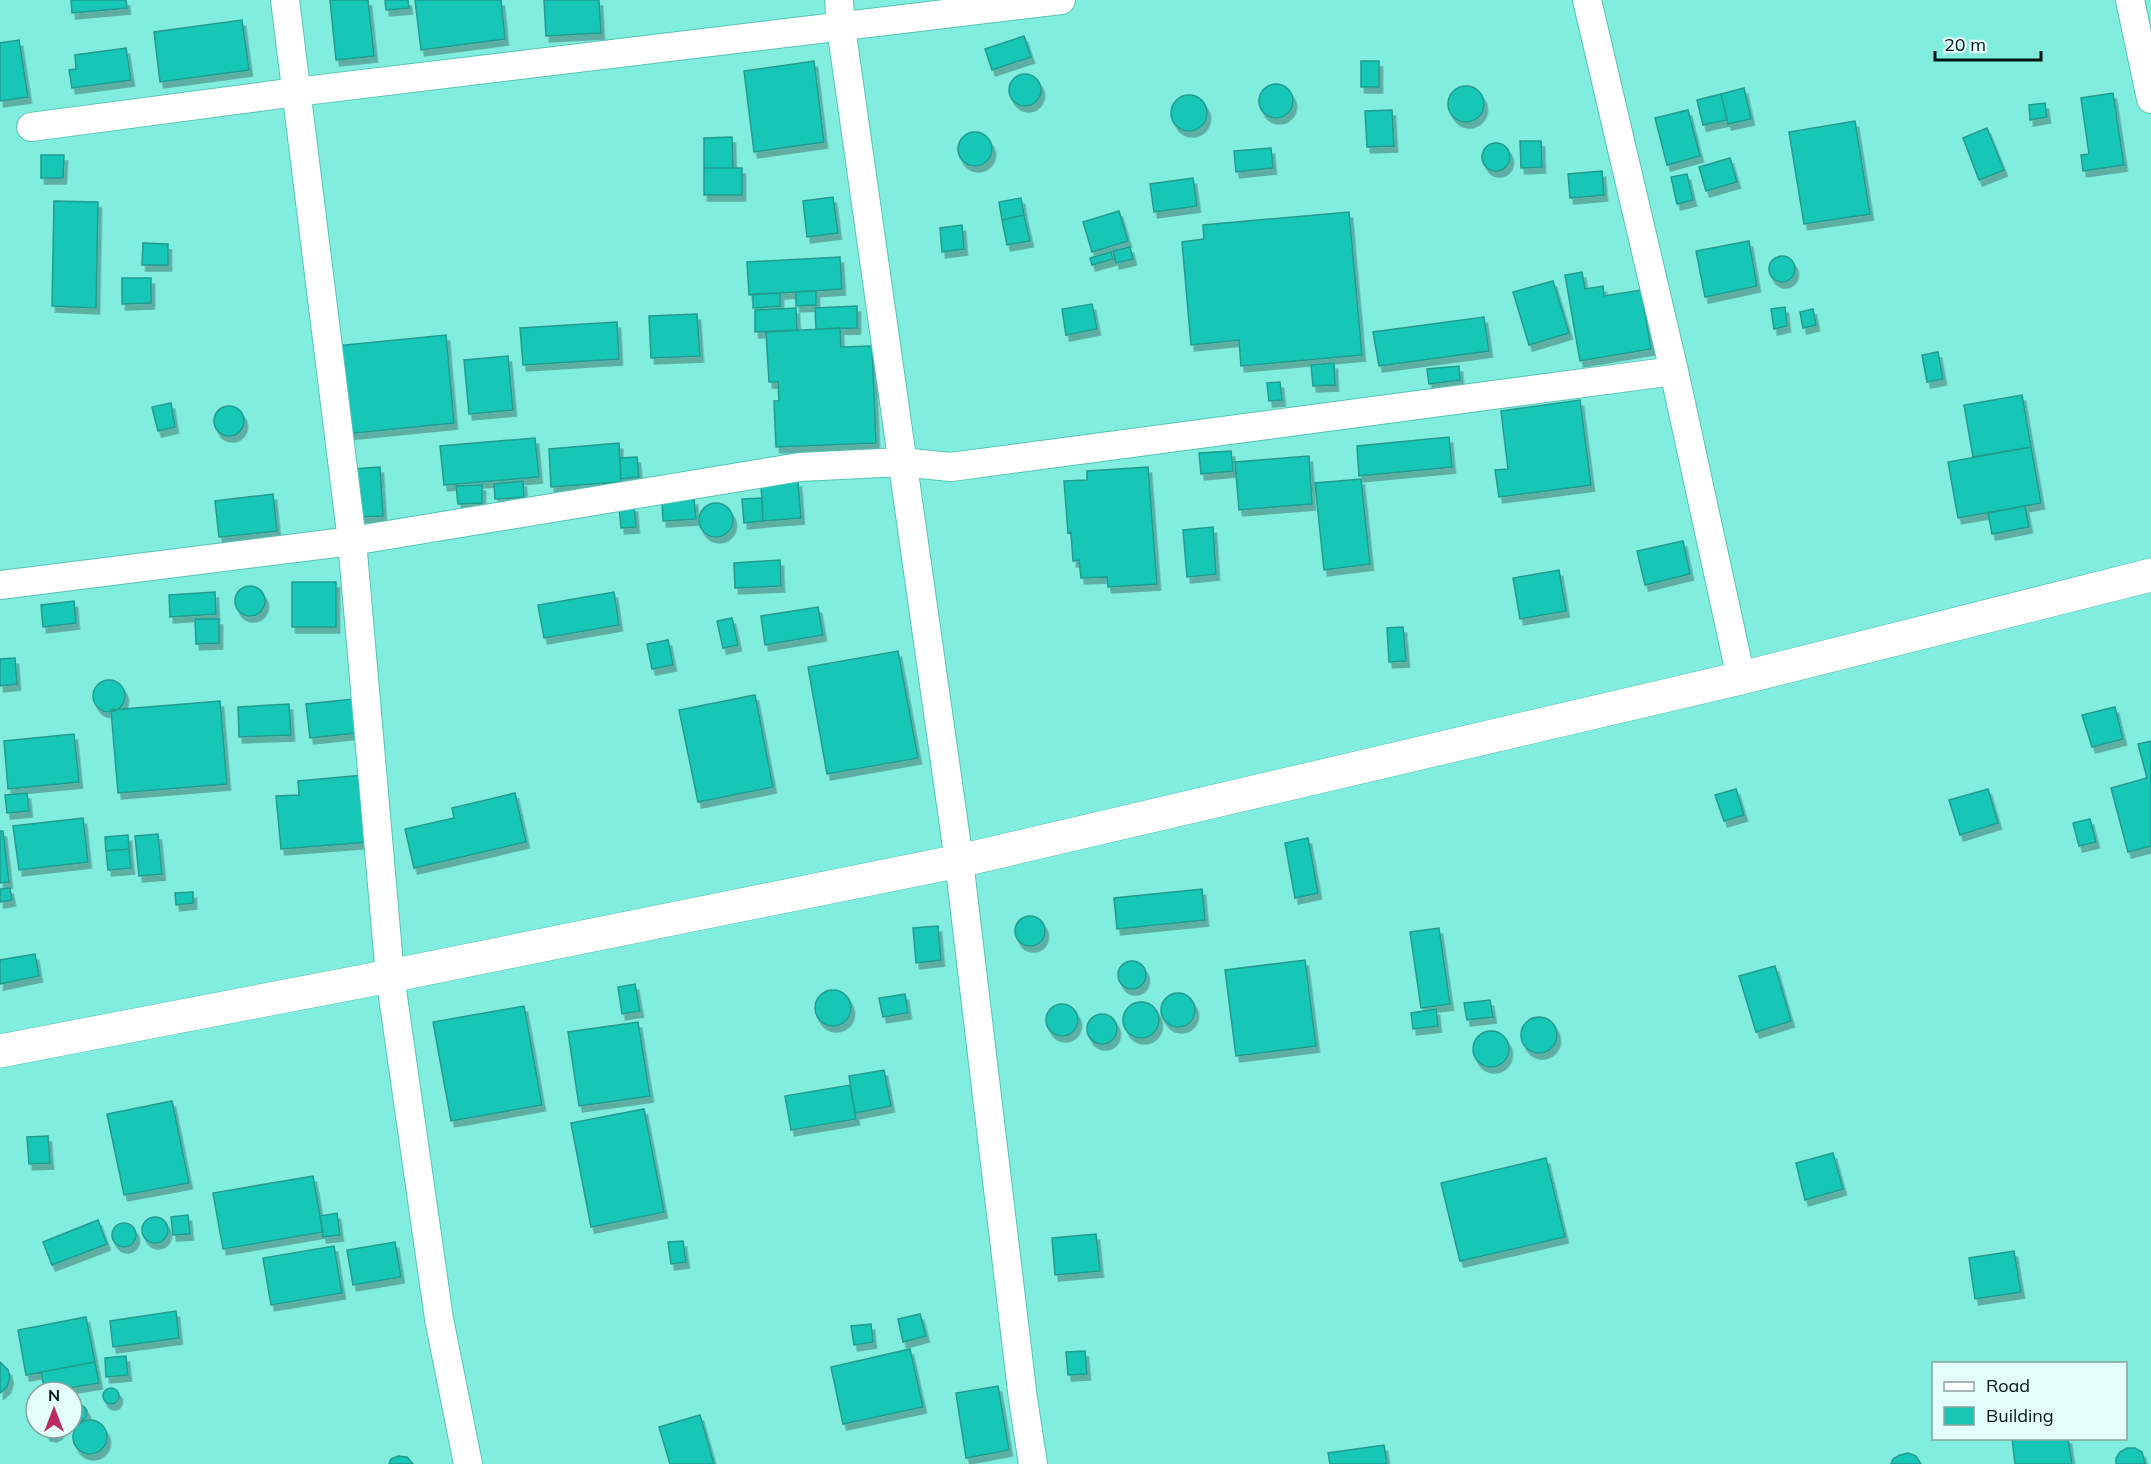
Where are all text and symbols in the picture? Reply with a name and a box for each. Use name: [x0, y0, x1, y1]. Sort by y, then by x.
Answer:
scale bar: [1935, 24, 2042, 62]
text: 20 m: [1944, 33, 1986, 56]
legend: [1932, 1362, 2127, 1440]
text: Road: [1986, 1374, 2030, 1397]
north arrow: [24, 1380, 84, 1440]
text: N: [48, 1385, 60, 1405]
text: Building: [1986, 1404, 2054, 1427]

